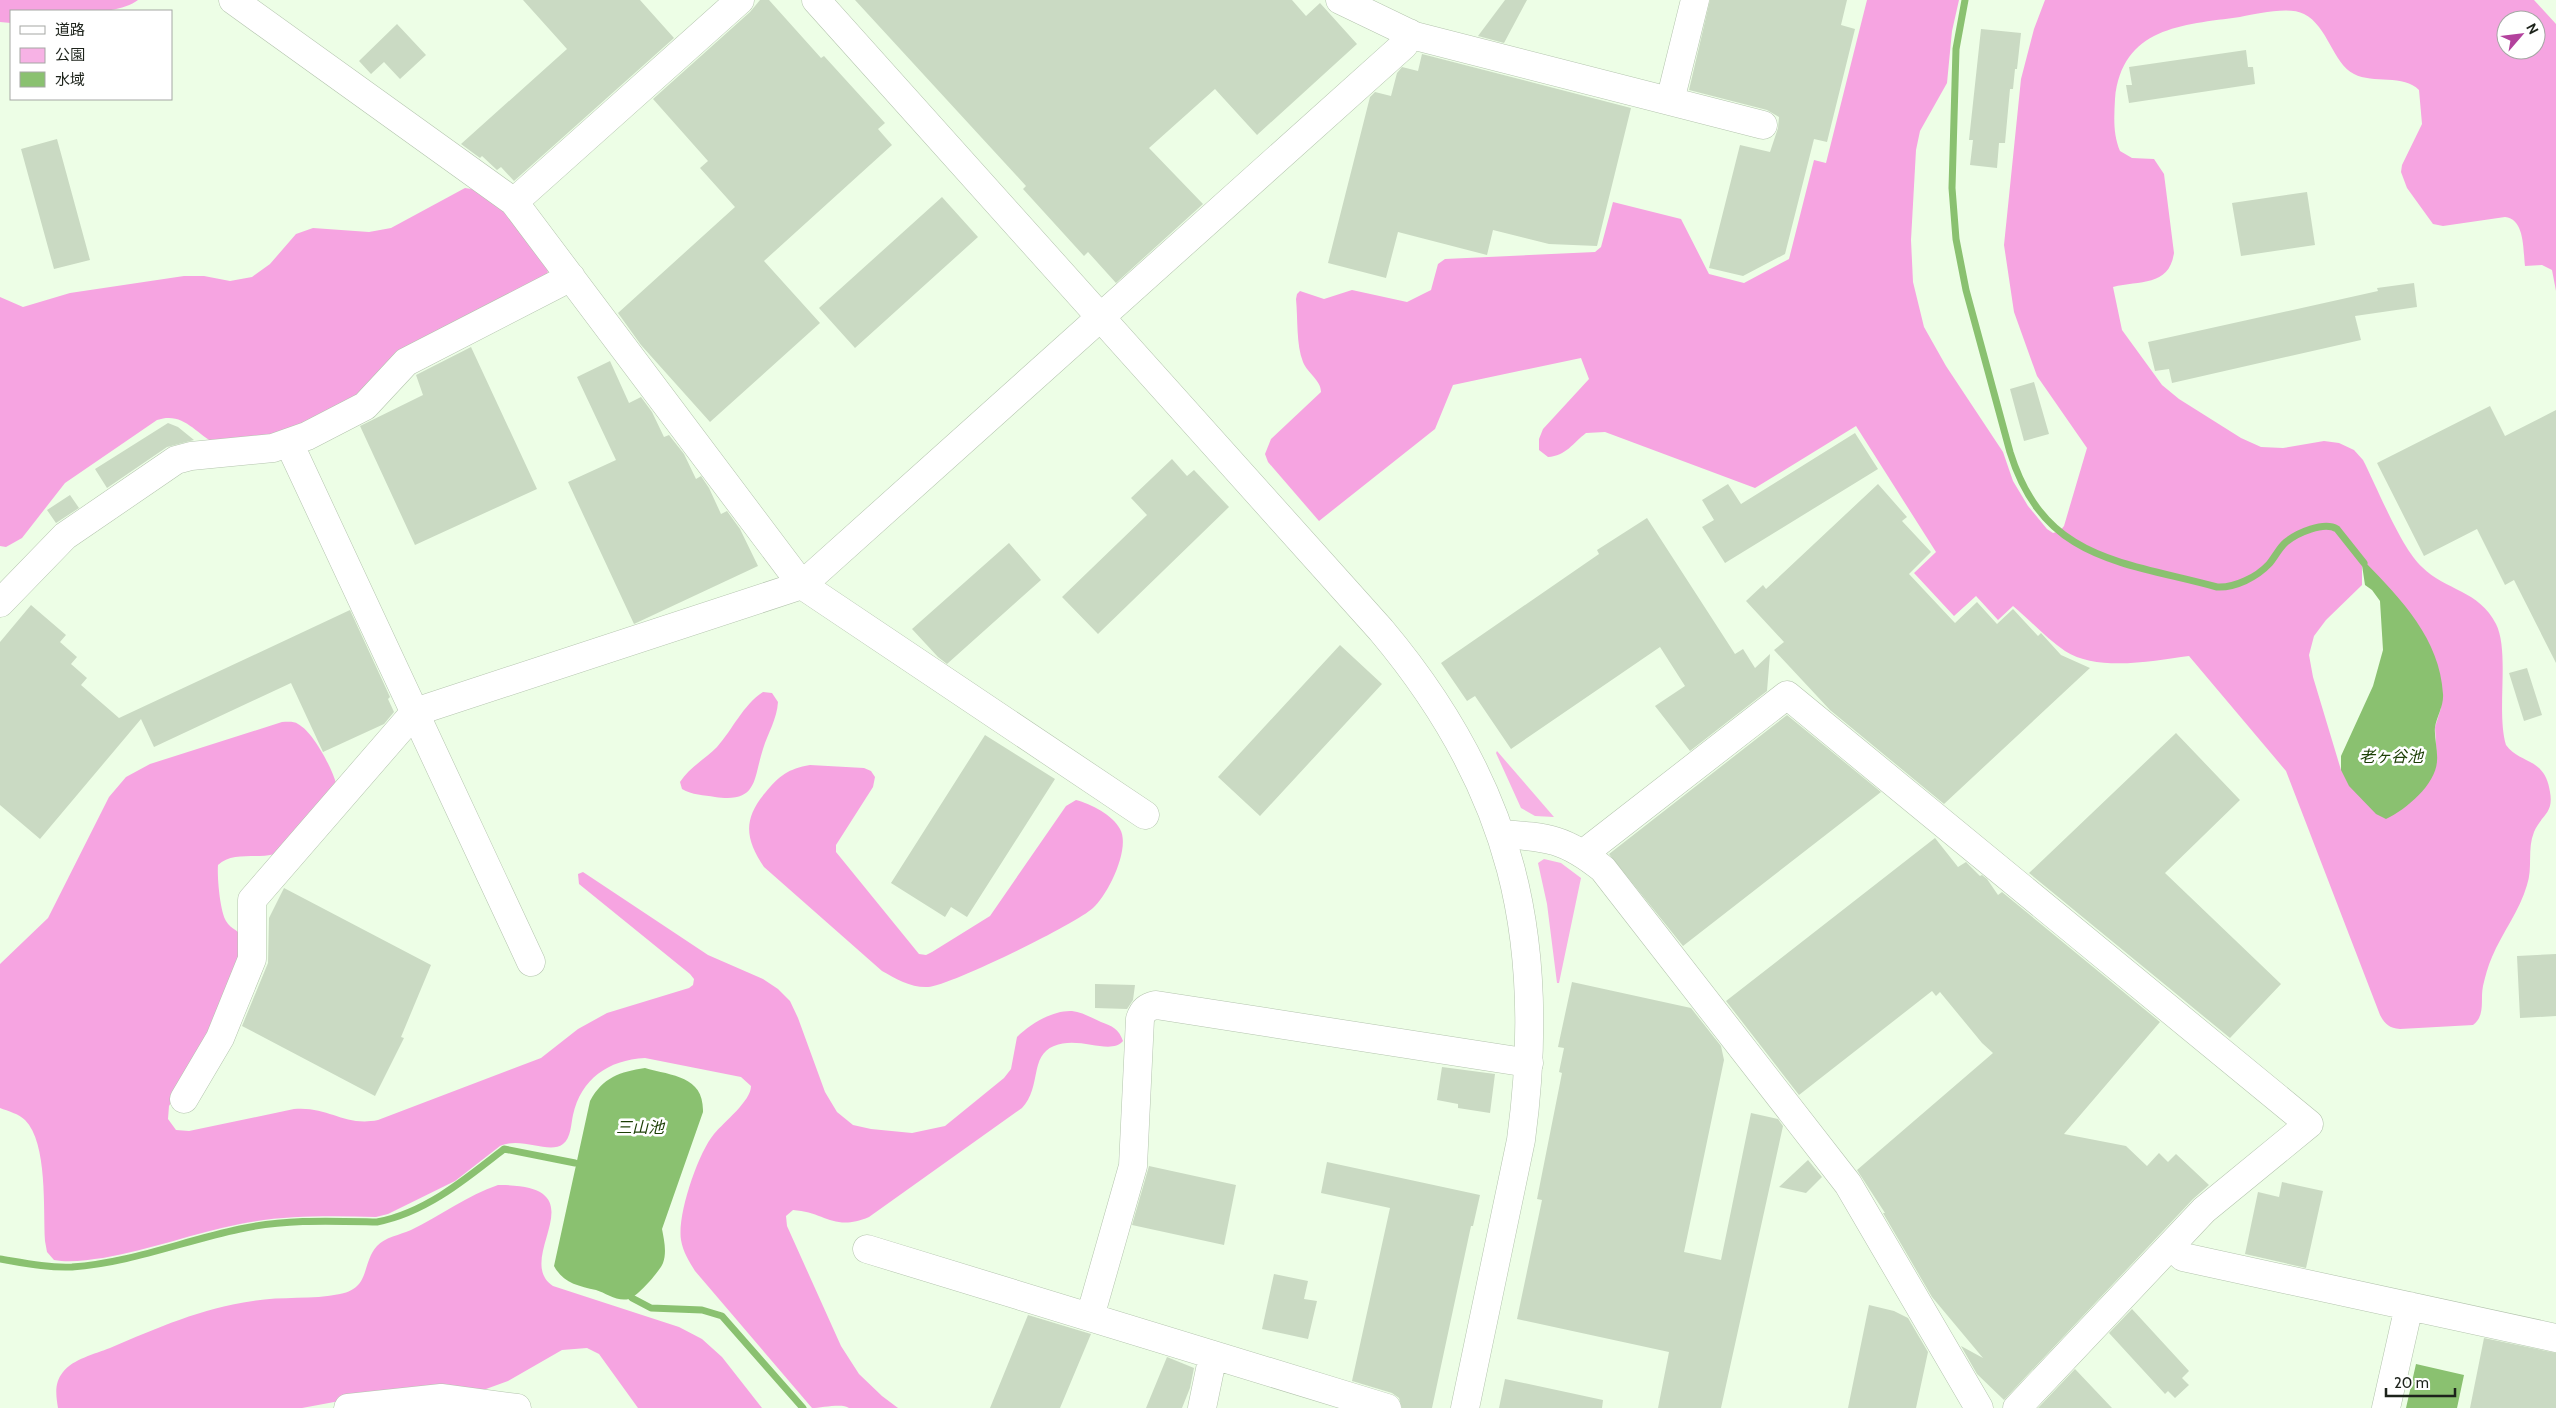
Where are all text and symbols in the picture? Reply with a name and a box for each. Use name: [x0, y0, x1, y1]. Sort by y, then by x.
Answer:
legend: [10, 10, 172, 100]
north arrow: [2496, 10, 2546, 60]
text: N: [2522, 20, 2543, 37]
text: 道路: [55, 21, 85, 39]
text: 公園: [55, 46, 85, 64]
text: 水域: [55, 71, 85, 89]
water label: 老ヶ谷池: [2359, 747, 2425, 766]
water label: 三山池: [616, 1118, 666, 1137]
scale bar: [2386, 1366, 2455, 1398]
text: 20 m: [2394, 1374, 2429, 1392]

